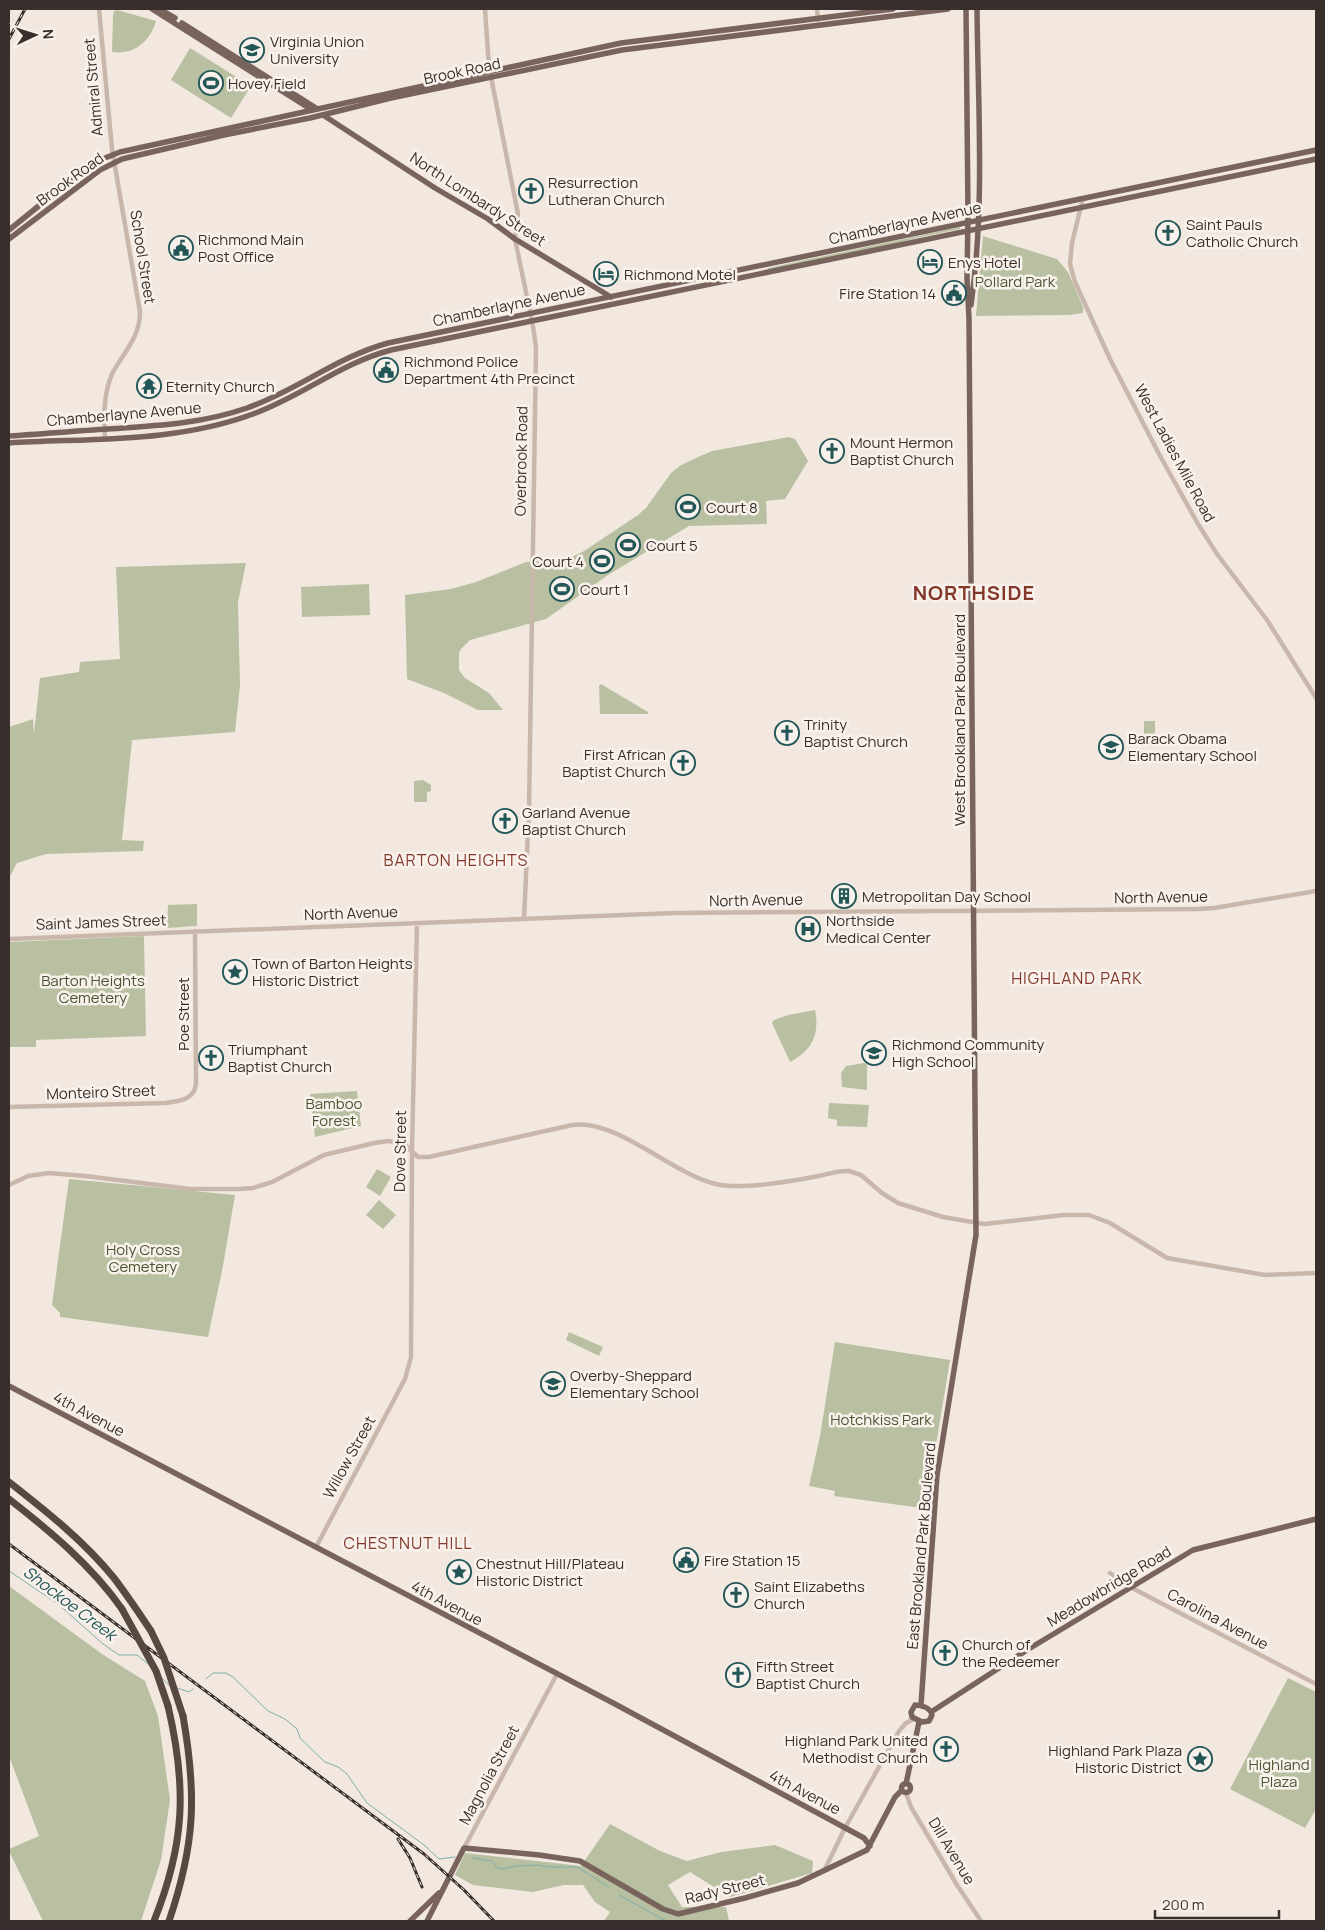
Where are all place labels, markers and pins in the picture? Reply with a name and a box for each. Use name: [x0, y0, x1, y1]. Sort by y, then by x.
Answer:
place label: Virginia Union University: [270, 31, 364, 69]
school or university icon: Virginia Union University: [239, 37, 265, 63]
sports icon: Hovey Field: [198, 70, 224, 96]
place label: Hovey Field: [228, 73, 306, 94]
place label: Resurrection Lutheran Church: [548, 172, 665, 210]
church icon: Resurrection Lutheran Church: [518, 178, 544, 204]
place label: Saint Pauls Catholic Church: [1186, 214, 1298, 252]
church icon: Saint Pauls Catholic Church: [1155, 220, 1181, 246]
place label: Richmond Main Post Office: [198, 229, 304, 267]
public building icon: Richmond Main Post Office: [168, 235, 194, 261]
hotel icon: Enys Hotel: [917, 249, 943, 275]
place label: Enys Hotel: [948, 252, 1021, 273]
hotel icon: Richmond Motel: [593, 261, 619, 287]
place label: Richmond Motel: [624, 264, 736, 285]
public building icon: Fire Station 14: [941, 280, 967, 306]
place label: Fire Station 14: [839, 283, 936, 304]
place label: Richmond Police Department 4th Precinct: [404, 351, 575, 389]
public building icon: Richmond Police Department 4th Precinct: [373, 357, 399, 383]
temple icon: Eternity Church: [136, 373, 162, 399]
place label: Eternity Church: [166, 376, 275, 397]
place label: Mount Hermon Baptist Church: [850, 432, 954, 470]
church icon: Mount Hermon Baptist Church: [819, 438, 845, 464]
sports icon: Court 8: [675, 494, 701, 520]
place label: Court 8: [706, 497, 758, 518]
sports icon: Court 5: [615, 532, 641, 558]
place label: Court 5: [646, 535, 698, 556]
sports icon: Court 4: [589, 548, 615, 574]
place label: Court 4: [532, 551, 584, 572]
sports icon: Court 1: [549, 576, 575, 602]
place label: Court 1: [580, 579, 629, 600]
place label: Trinity Baptist Church: [804, 714, 908, 752]
church icon: Trinity Baptist Church: [774, 720, 800, 746]
place label: Barack Obama Elementary School: [1128, 728, 1257, 766]
school or university icon: Barack Obama Elementary School: [1098, 734, 1124, 760]
place label: First African Baptist Church: [562, 744, 666, 782]
church icon: First African Baptist Church: [670, 750, 696, 776]
place label: Garland Avenue Baptist Church: [522, 802, 630, 840]
church icon: Garland Avenue Baptist Church: [492, 808, 518, 834]
building icon: Metropolitan Day School: [831, 883, 857, 909]
place label: Metropolitan Day School: [862, 886, 1031, 907]
place label: Northside Medical Center: [826, 910, 932, 948]
hospital icon: Northside Medical Center: [795, 916, 821, 942]
place label: Town of Barton Heights Historic District: [252, 953, 413, 991]
place icon: Town of Barton Heights Historic District: [222, 959, 248, 985]
place label: Richmond Community High School: [892, 1034, 1045, 1072]
place label: Triumphant Baptist Church: [228, 1039, 332, 1077]
school or university icon: Richmond Community High School: [861, 1040, 887, 1066]
church icon: Triumphant Baptist Church: [198, 1045, 224, 1071]
place label: Overby-Sheppard Elementary School: [570, 1365, 699, 1403]
school or university icon: Overby-Sheppard Elementary School: [540, 1371, 566, 1397]
public building icon: Fire Station 15: [673, 1547, 699, 1573]
place label: Fire Station 15: [704, 1550, 800, 1571]
place label: Chestnut Hill/Plateau Historic District: [476, 1553, 624, 1591]
place icon: Chestnut Hill/Plateau Historic District: [446, 1559, 472, 1585]
place label: Saint Elizabeths Church: [754, 1576, 865, 1614]
church icon: Saint Elizabeths Church: [723, 1582, 749, 1608]
place label: Church of the Redeemer: [962, 1634, 1061, 1672]
church icon: Church of the Redeemer: [932, 1640, 958, 1666]
place label: Fifth Street Baptist Church: [756, 1656, 860, 1694]
church icon: Fifth Street Baptist Church: [725, 1662, 751, 1688]
place label: Highland Park United Methodist Church: [785, 1730, 928, 1768]
church icon: Highland Park United Methodist Church: [933, 1736, 959, 1762]
place label: Highland Park Plaza Historic District: [1048, 1740, 1182, 1778]
place icon: Highland Park Plaza Historic District: [1187, 1746, 1213, 1772]

